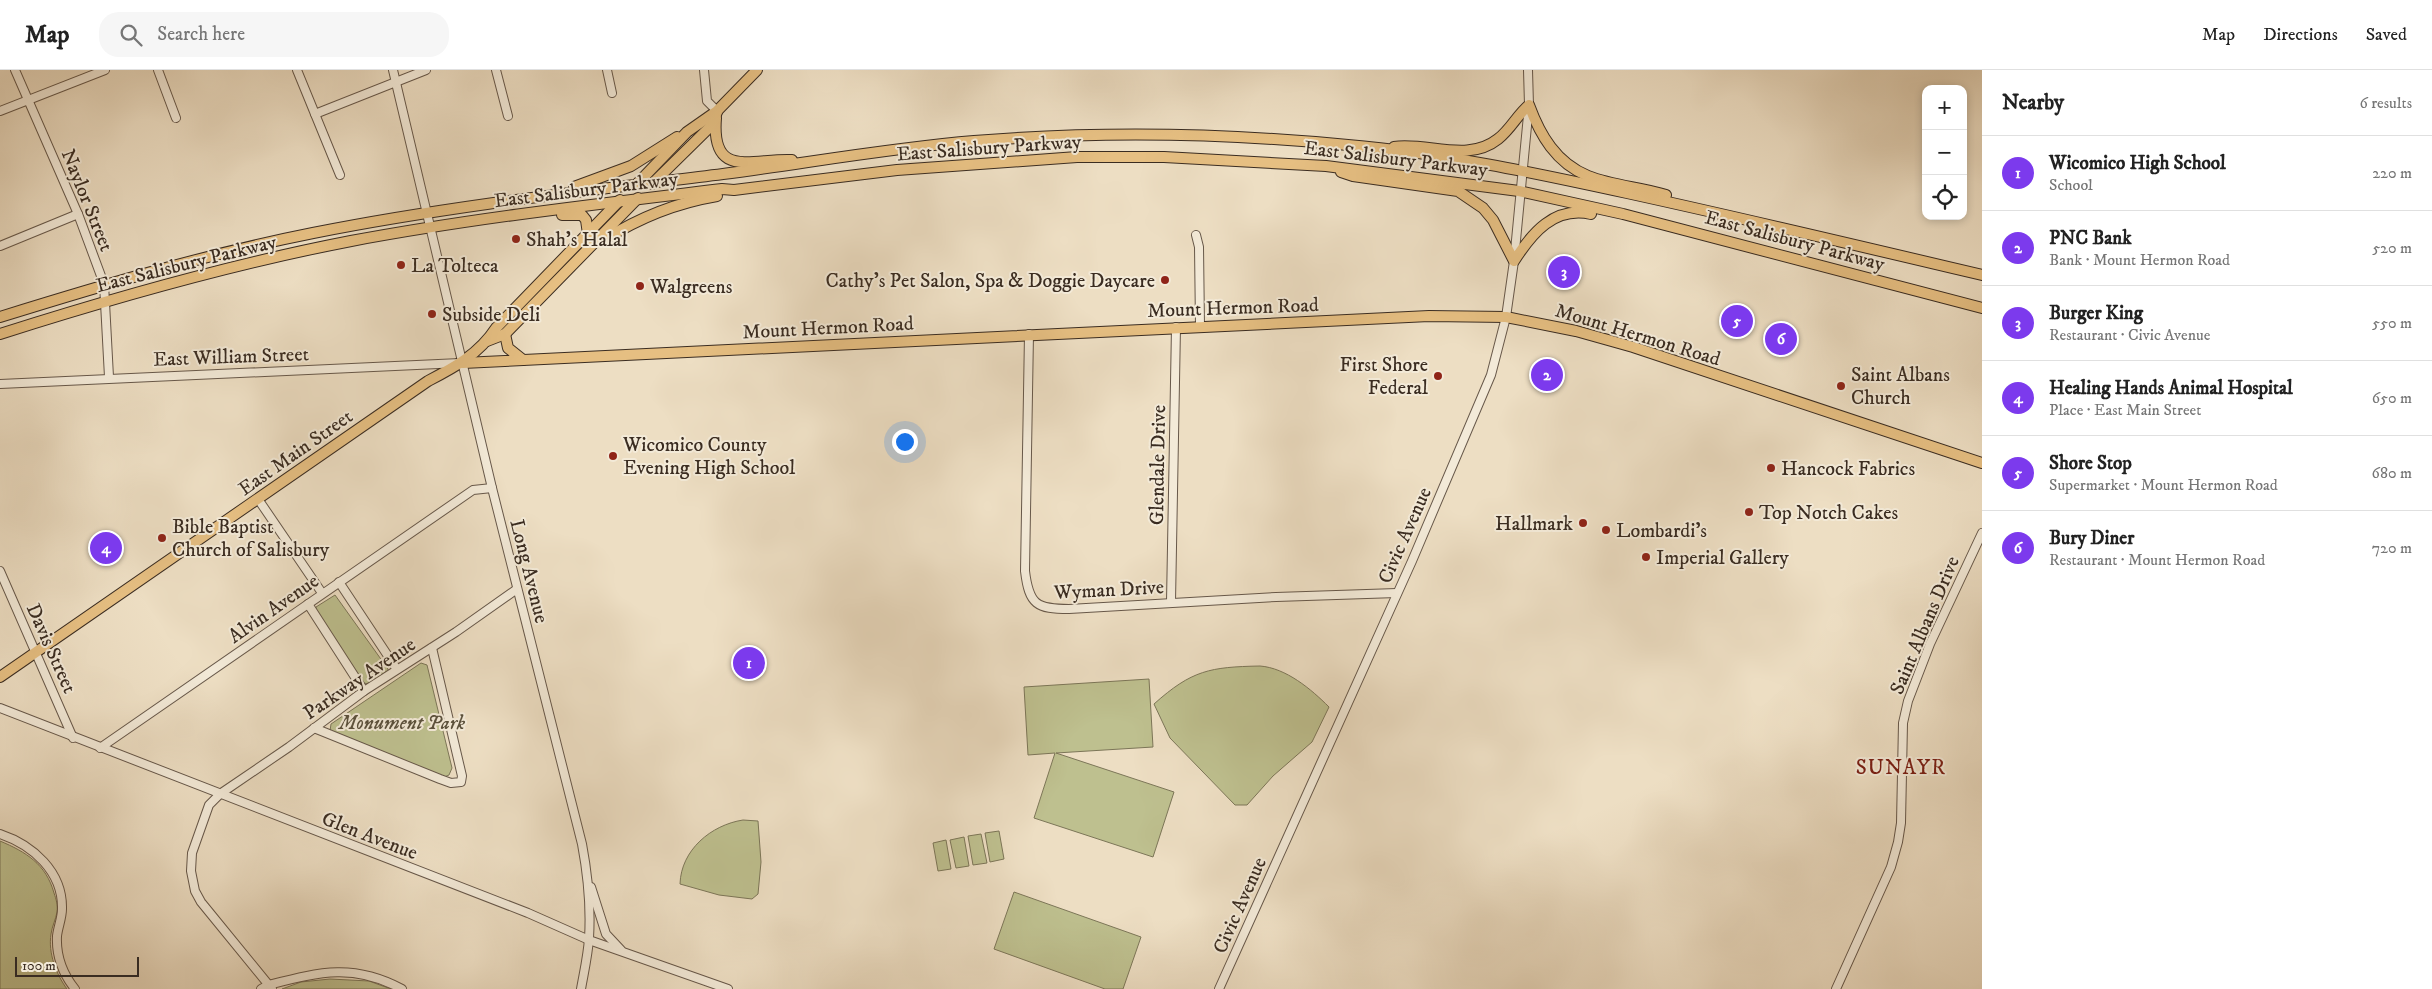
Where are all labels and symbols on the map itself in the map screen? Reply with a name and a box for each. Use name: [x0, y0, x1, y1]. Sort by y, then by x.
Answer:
street label: East Salisbury Parkway: [896, 130, 1083, 167]
street label: East Salisbury Parkway: [1302, 136, 1490, 183]
street label: Naylor Street: [55, 146, 118, 255]
street label: East Salisbury Parkway: [493, 167, 680, 214]
street label: East Salisbury Parkway: [1702, 205, 1888, 278]
place label: Shah’s Halal: [526, 228, 627, 253]
street label: East Salisbury Parkway: [94, 230, 280, 299]
marker: Shah’s Halal: [510, 233, 522, 245]
pin: 3: [1548, 253, 1580, 291]
place label: La Tolteca: [411, 254, 499, 279]
marker: La Tolteca: [395, 259, 407, 271]
place label: Cathy's Pet Salon, Spa & Doggie Daycare: [826, 269, 1155, 294]
marker: Cathy's Pet Salon, Spa & Doggie Daycare: [1159, 274, 1171, 286]
place label: Walgreens: [649, 275, 733, 300]
marker: Walgreens: [634, 280, 646, 292]
street label: Mount Hermon Road: [1147, 293, 1319, 324]
street label: Mount Hermon Road: [1552, 298, 1723, 372]
pin: 5: [1721, 302, 1753, 340]
place label: Subside Deli: [442, 303, 540, 328]
marker: Subside Deli: [426, 308, 438, 320]
street label: Mount Hermon Road: [742, 312, 914, 345]
pin: 6: [1765, 320, 1797, 358]
street label: East William Street: [153, 342, 309, 373]
place label: First Shore Federal: [1339, 353, 1428, 401]
pin: 2: [1531, 356, 1563, 394]
place label: Saint Albans Church: [1851, 363, 1950, 411]
marker: First Shore Federal: [1432, 370, 1444, 382]
marker: Saint Albans Church: [1835, 380, 1847, 392]
street label: East Main Street: [234, 405, 358, 502]
street label: Glendale Drive: [1145, 405, 1172, 525]
your location: [892, 429, 918, 455]
place label: Wicomico County Evening High School: [622, 433, 795, 481]
marker: Wicomico County Evening High School: [607, 450, 619, 462]
place label: Hancock Fabrics: [1781, 457, 1915, 482]
marker: Hancock Fabrics: [1765, 462, 1777, 474]
street label: Civic Avenue: [1373, 484, 1438, 588]
place label: Top Notch Cakes: [1759, 501, 1898, 526]
marker: Top Notch Cakes: [1743, 506, 1755, 518]
place label: Hallmark: [1495, 512, 1573, 537]
place label: Bible Baptist Church of Salisbury: [172, 515, 330, 563]
street label: Long Avenue: [504, 517, 554, 626]
marker: Hallmark: [1577, 517, 1589, 529]
place label: Lombardi's: [1616, 519, 1707, 544]
marker: Lombardi's: [1600, 524, 1612, 536]
pin: 4: [90, 529, 122, 567]
marker: Bible Baptist Church of Salisbury: [156, 532, 168, 544]
place label: Imperial Gallery: [1656, 546, 1789, 571]
marker: Imperial Gallery: [1640, 551, 1652, 563]
street label: Saint Albans Drive: [1885, 553, 1966, 698]
street label: Alvin Avenue: [224, 569, 324, 650]
street label: Wyman Drive: [1052, 575, 1165, 606]
street label: Davis Street: [20, 600, 81, 697]
street label: Parkway Avenue: [299, 633, 421, 726]
pin: 1: [733, 644, 765, 682]
park label: Monument Park: [337, 711, 466, 736]
district label: SUNAYR: [1856, 755, 1946, 781]
street label: Glen Avenue: [318, 807, 421, 866]
street label: Civic Avenue: [1208, 854, 1273, 958]
scale bar: [15, 954, 139, 977]

